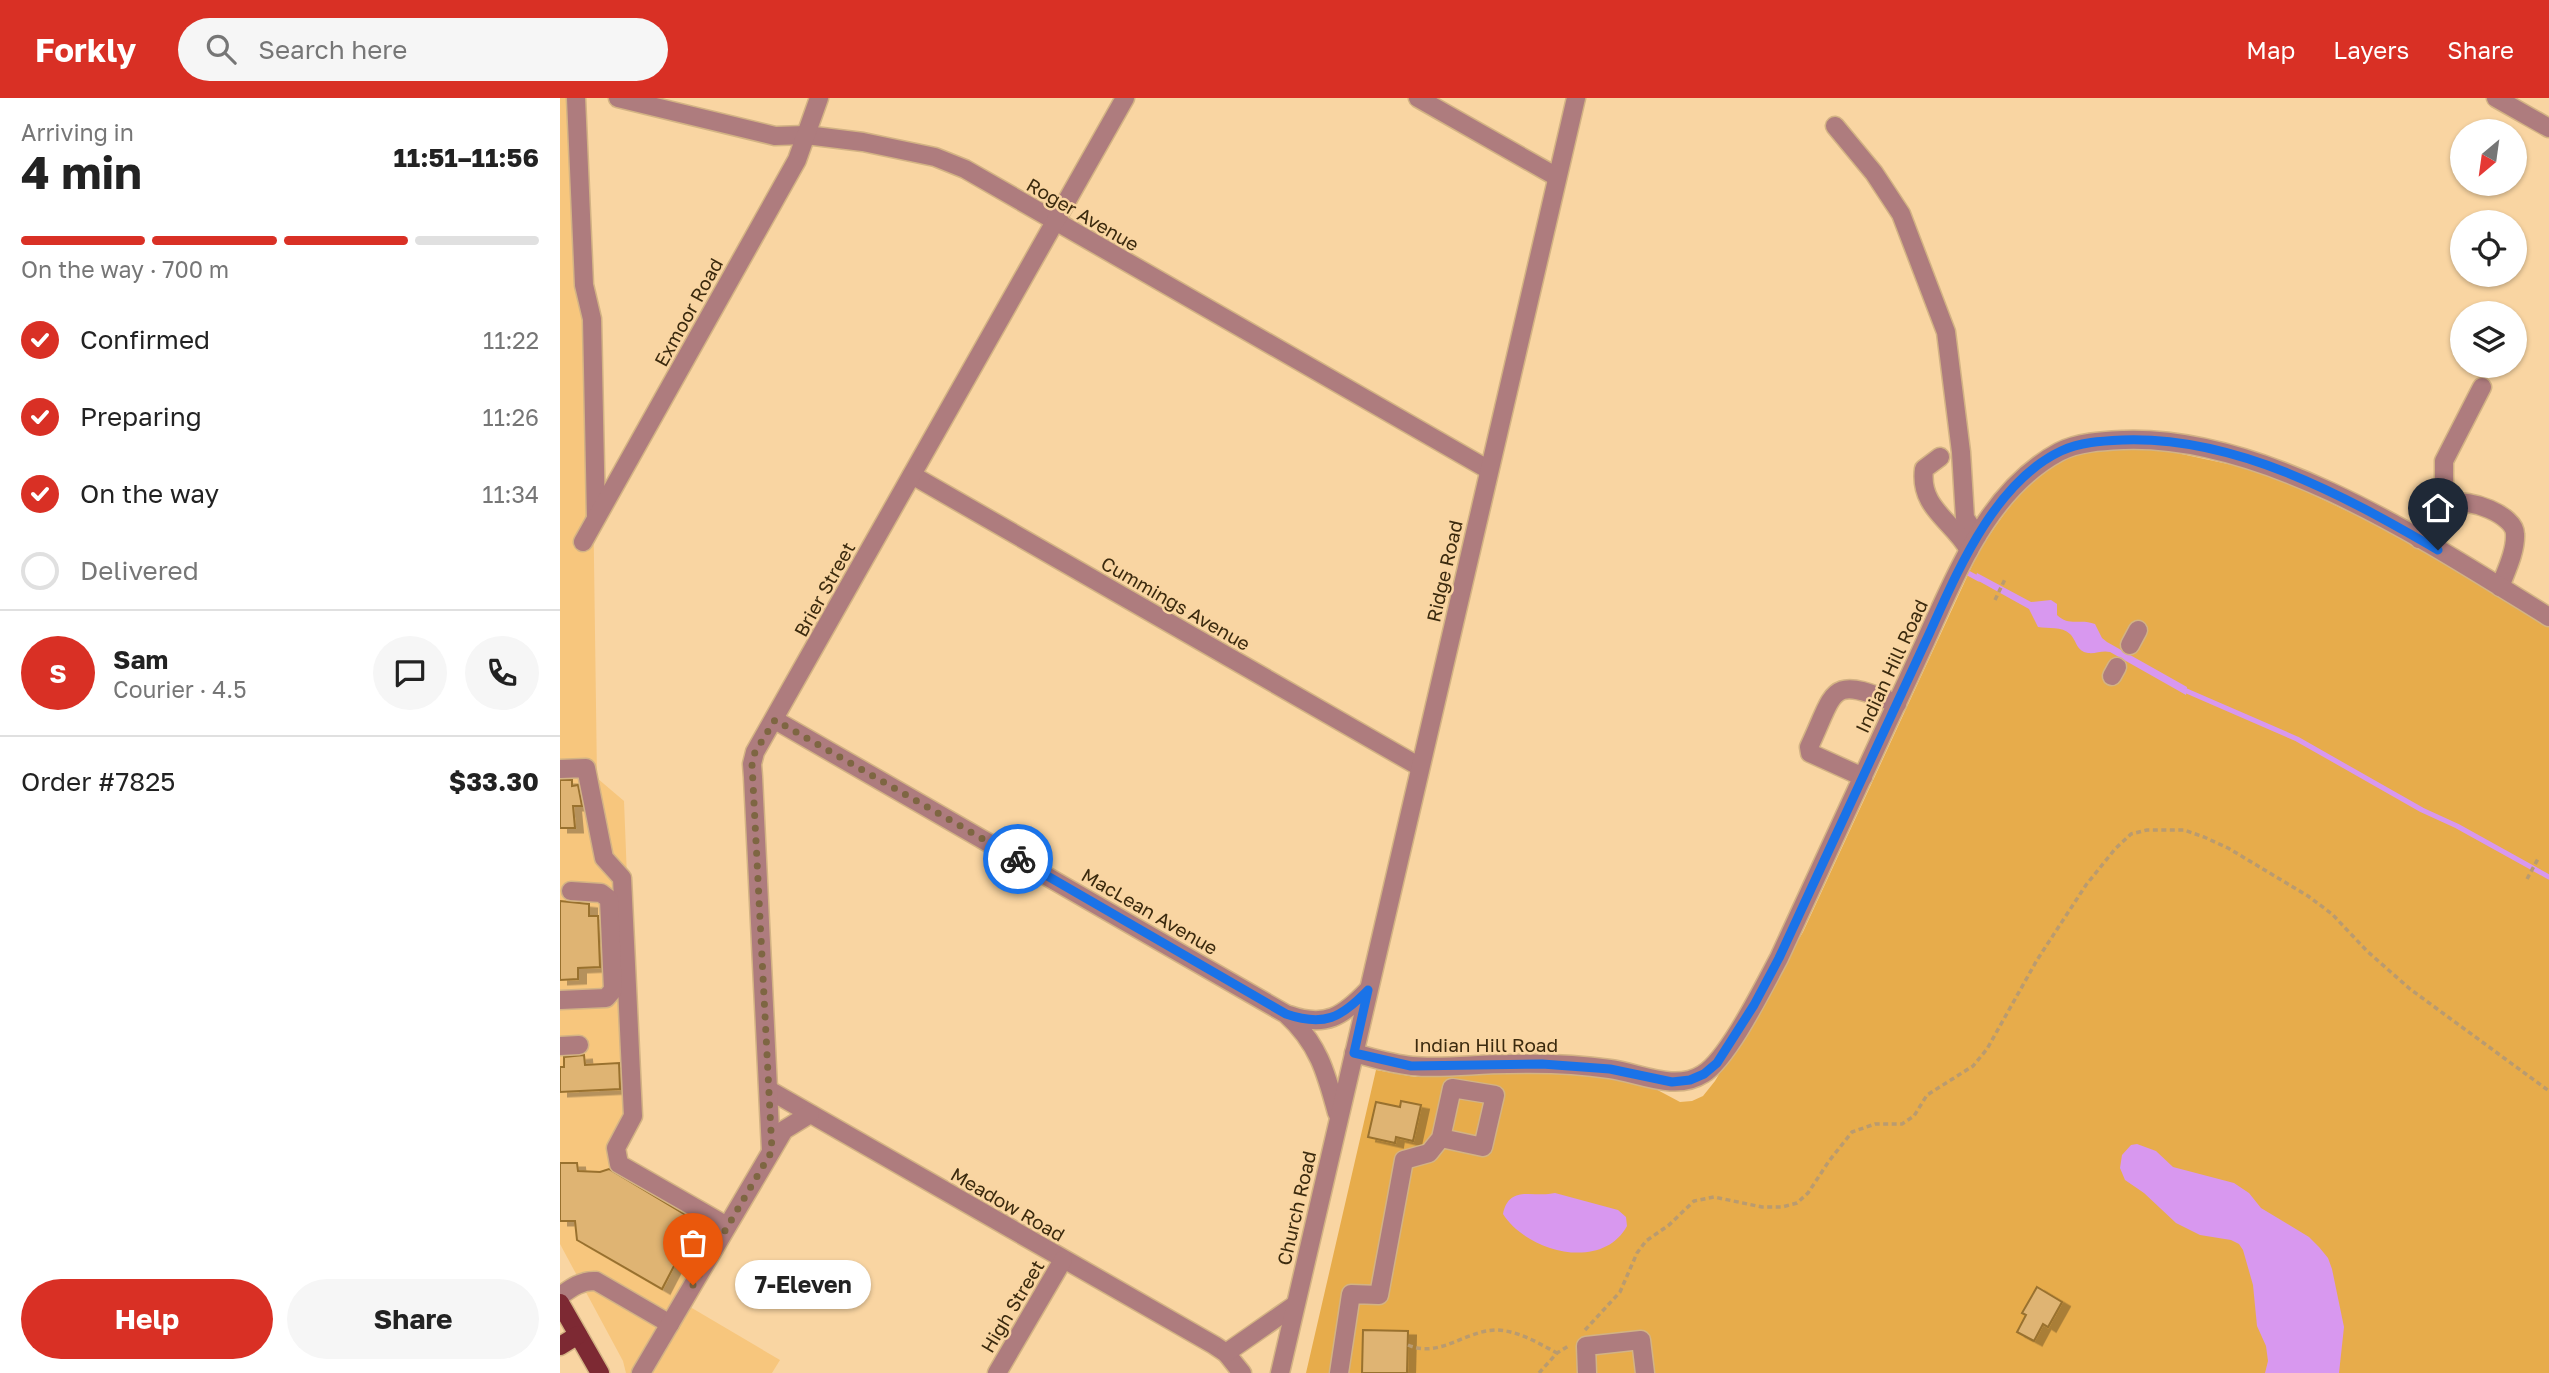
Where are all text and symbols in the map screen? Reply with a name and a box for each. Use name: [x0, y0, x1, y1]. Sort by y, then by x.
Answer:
search box: [178, 18, 668, 81]
text: Forkly: [35, 30, 136, 69]
icon: search: [202, 30, 240, 68]
text: Search here: [258, 34, 407, 65]
text: Map: [2246, 35, 2295, 64]
text: Layers: [2333, 35, 2409, 64]
text: Share: [2447, 35, 2514, 64]
text: Arriving in: [21, 118, 134, 146]
north arrow: [2450, 119, 2527, 196]
map controls: [2450, 119, 2527, 378]
text: 11:51–11:56: [393, 142, 539, 173]
text: 4 min: [21, 144, 142, 199]
street label: Roger Avenue: [1023, 173, 1143, 255]
button: locate: [2450, 210, 2527, 287]
street label: Exmoor Road: [649, 254, 727, 370]
text: On the way · 700 m: [21, 255, 229, 283]
button: layers: [2450, 301, 2527, 378]
icon: check: [21, 321, 59, 359]
text: Confirmed: [80, 324, 210, 355]
text: 11:22: [483, 326, 539, 354]
icon: check: [21, 398, 59, 436]
text: Preparing: [80, 401, 202, 432]
text: 11:26: [483, 403, 539, 431]
icon: check: [21, 475, 59, 513]
text: On the way: [80, 478, 219, 509]
pin: [2408, 478, 2468, 550]
text: 11:34: [482, 480, 539, 508]
icon: home: [2419, 489, 2457, 527]
street label: Ridge Road: [1421, 518, 1467, 624]
street label: Brier Street: [789, 538, 859, 640]
street label: Cummings Avenue: [1097, 551, 1255, 655]
text: Delivered: [80, 555, 199, 586]
street label: Indian Hill Road: [1850, 596, 1932, 736]
button: chat: [373, 636, 447, 710]
button: phone: [465, 636, 539, 710]
text: Sam: [113, 644, 168, 675]
text: S: [49, 658, 67, 689]
text: Courier · 4.5: [113, 675, 246, 703]
text: Order #7825: [21, 766, 175, 797]
text: $33.30: [449, 766, 539, 797]
courier: [983, 824, 1053, 894]
icon: bike: [999, 840, 1037, 878]
street label: MacLean Avenue: [1078, 863, 1222, 959]
street label: Indian Hill Road: [1414, 1033, 1558, 1056]
street label: Church Road: [1272, 1149, 1320, 1267]
street label: Meadow Road: [947, 1162, 1069, 1246]
pin: [663, 1213, 723, 1285]
icon: bag: [674, 1224, 712, 1262]
street label: High Street: [975, 1256, 1049, 1356]
callout: 7-Eleven: [735, 1260, 872, 1310]
text: 7-Eleven: [754, 1270, 852, 1298]
button: Help: [21, 1279, 273, 1359]
button: Share: [287, 1279, 539, 1359]

